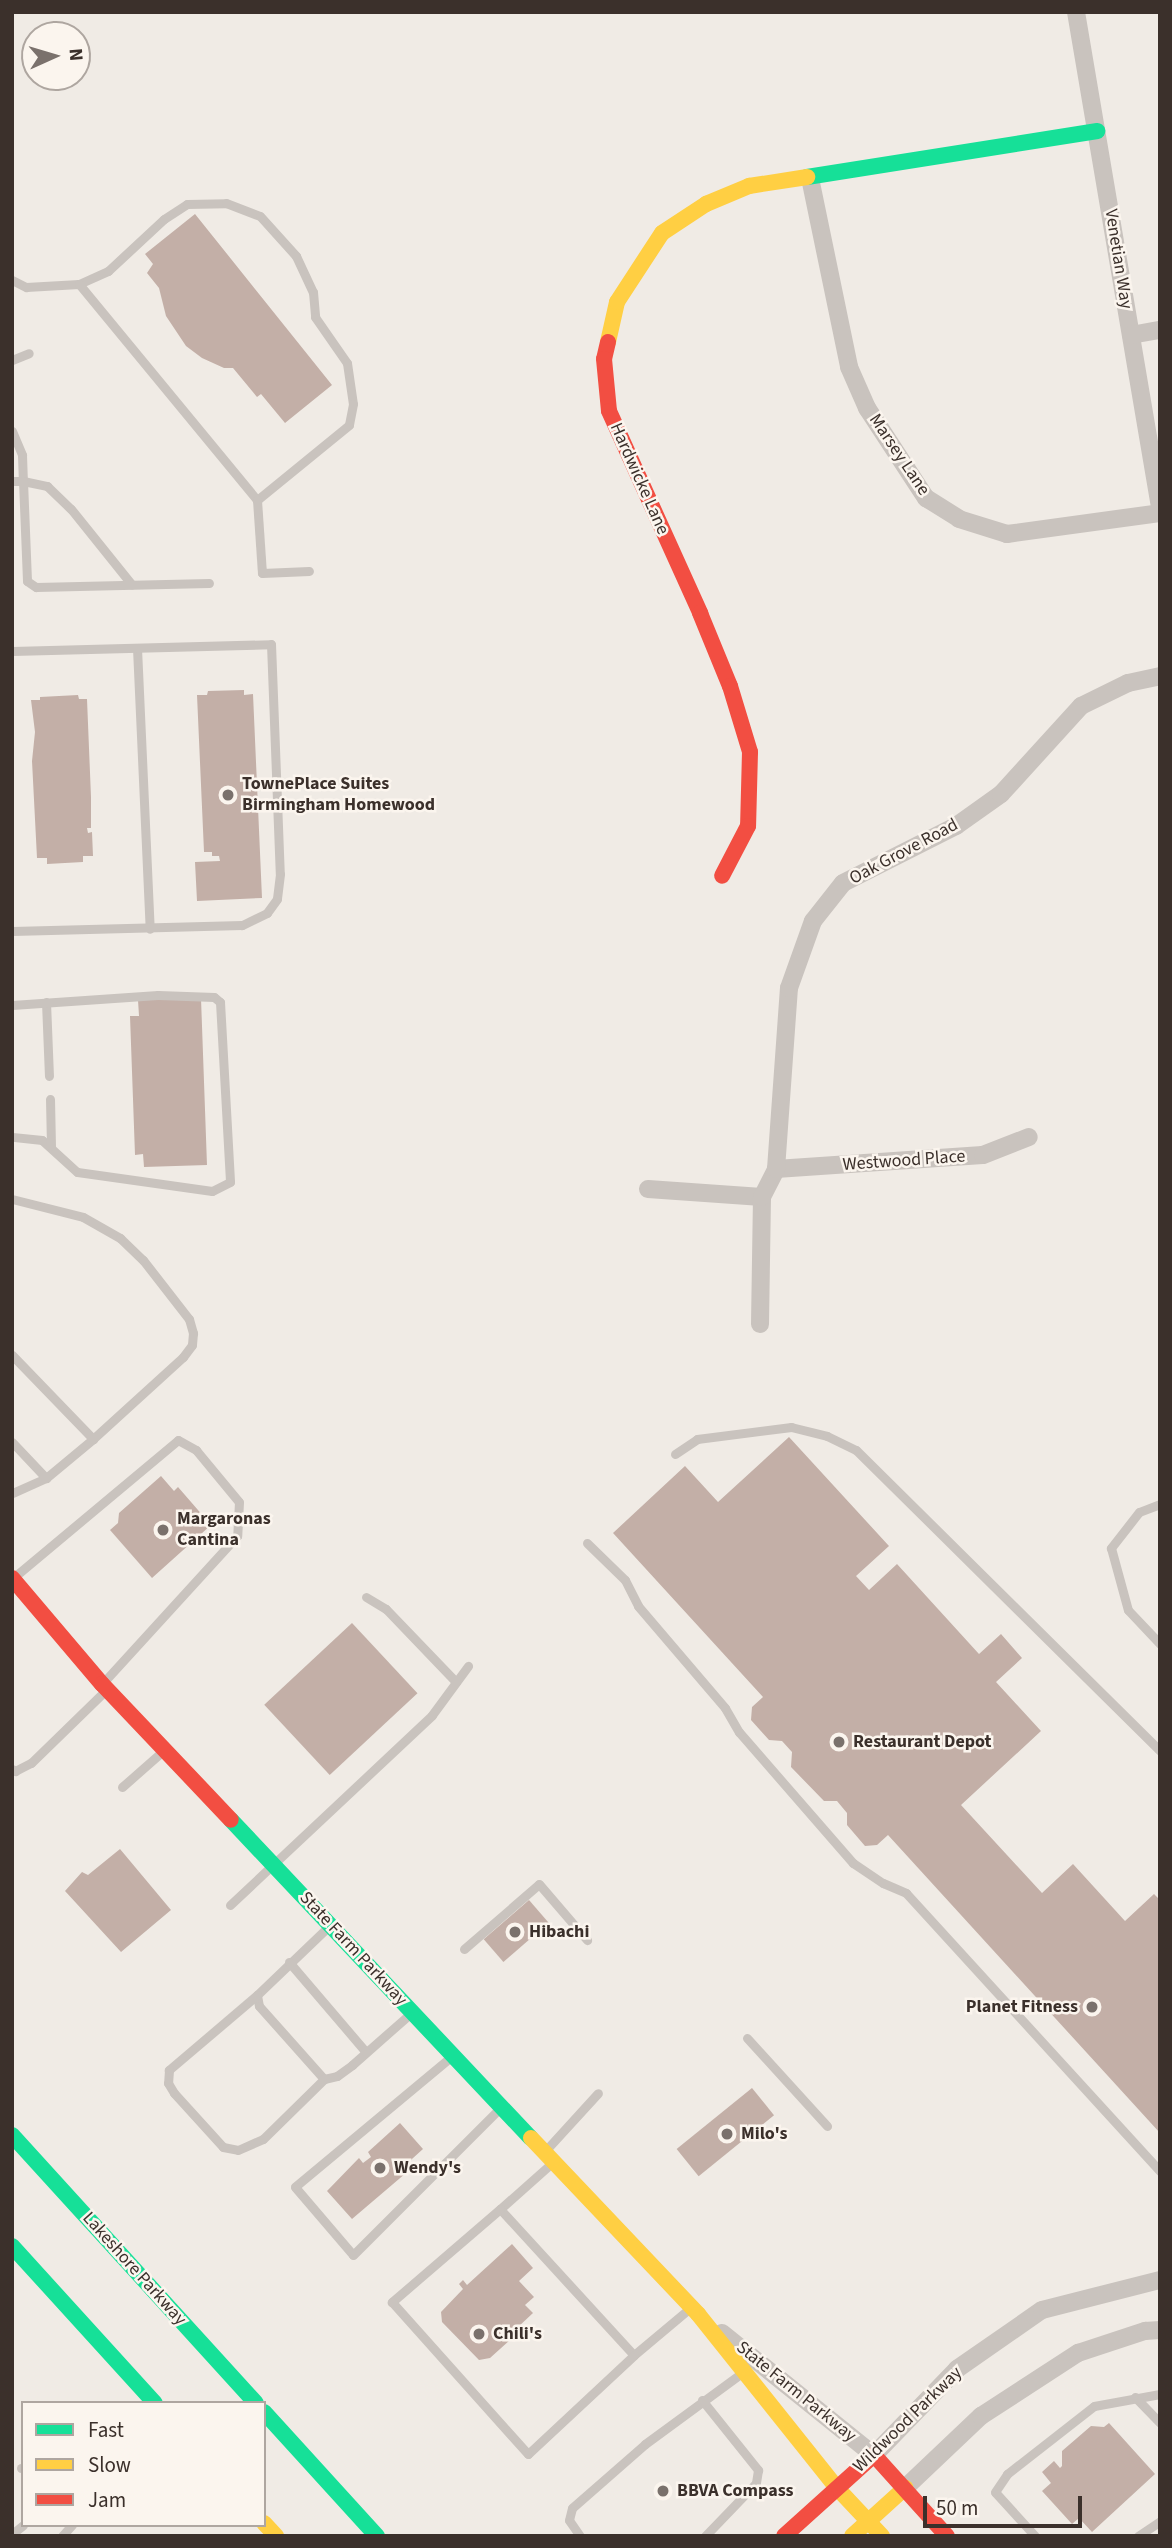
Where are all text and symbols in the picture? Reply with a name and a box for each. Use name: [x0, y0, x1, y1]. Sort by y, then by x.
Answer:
north arrow: [21, 21, 91, 91]
text: N: [62, 47, 89, 62]
street label: Venetian Way: [1099, 207, 1137, 311]
street label: Marsey Lane: [864, 410, 934, 500]
street label: Hardwicke Lane: [605, 420, 673, 538]
place label: TownePlace Suites Birmingham Homewood: [242, 774, 435, 816]
marker: TownePlace Suites Birmingham Homewood: [220, 787, 236, 803]
street label: Oak Grove Road: [846, 814, 962, 890]
street label: Westwood Place: [842, 1146, 966, 1176]
place label: Margaronas Cantina: [177, 1509, 271, 1552]
marker: Margaronas Cantina: [155, 1522, 171, 1538]
place label: Restaurant Depot: [853, 1731, 991, 1753]
marker: Restaurant Depot: [831, 1734, 847, 1750]
street label: State Farm Parkway: [295, 1887, 411, 2011]
place label: Hibachi: [529, 1921, 589, 1943]
marker: Hibachi: [507, 1924, 523, 1940]
place label: Planet Fitness: [966, 1996, 1078, 2018]
marker: Planet Fitness: [1084, 1999, 1100, 2015]
place label: Milo's: [741, 2123, 788, 2145]
marker: Milo's: [719, 2126, 735, 2142]
place label: Wendy's: [394, 2157, 461, 2179]
marker: Wendy's: [372, 2160, 388, 2176]
street label: Lakeshore Parkway: [77, 2208, 191, 2330]
place label: Chili's: [493, 2323, 542, 2345]
marker: Chili's: [471, 2326, 487, 2342]
street label: State Farm Parkway: [732, 2337, 860, 2447]
street label: Wildwood Parkway: [849, 2363, 967, 2477]
legend: [21, 2401, 266, 2527]
text: Fast: [88, 2415, 124, 2445]
text: Slow: [88, 2450, 131, 2480]
place label: BBVA Compass: [677, 2480, 794, 2502]
scale bar: [927, 2482, 1086, 2526]
marker: BBVA Compass: [655, 2483, 671, 2499]
text: Jam: [88, 2485, 126, 2515]
text: 50 m: [936, 2493, 978, 2523]

